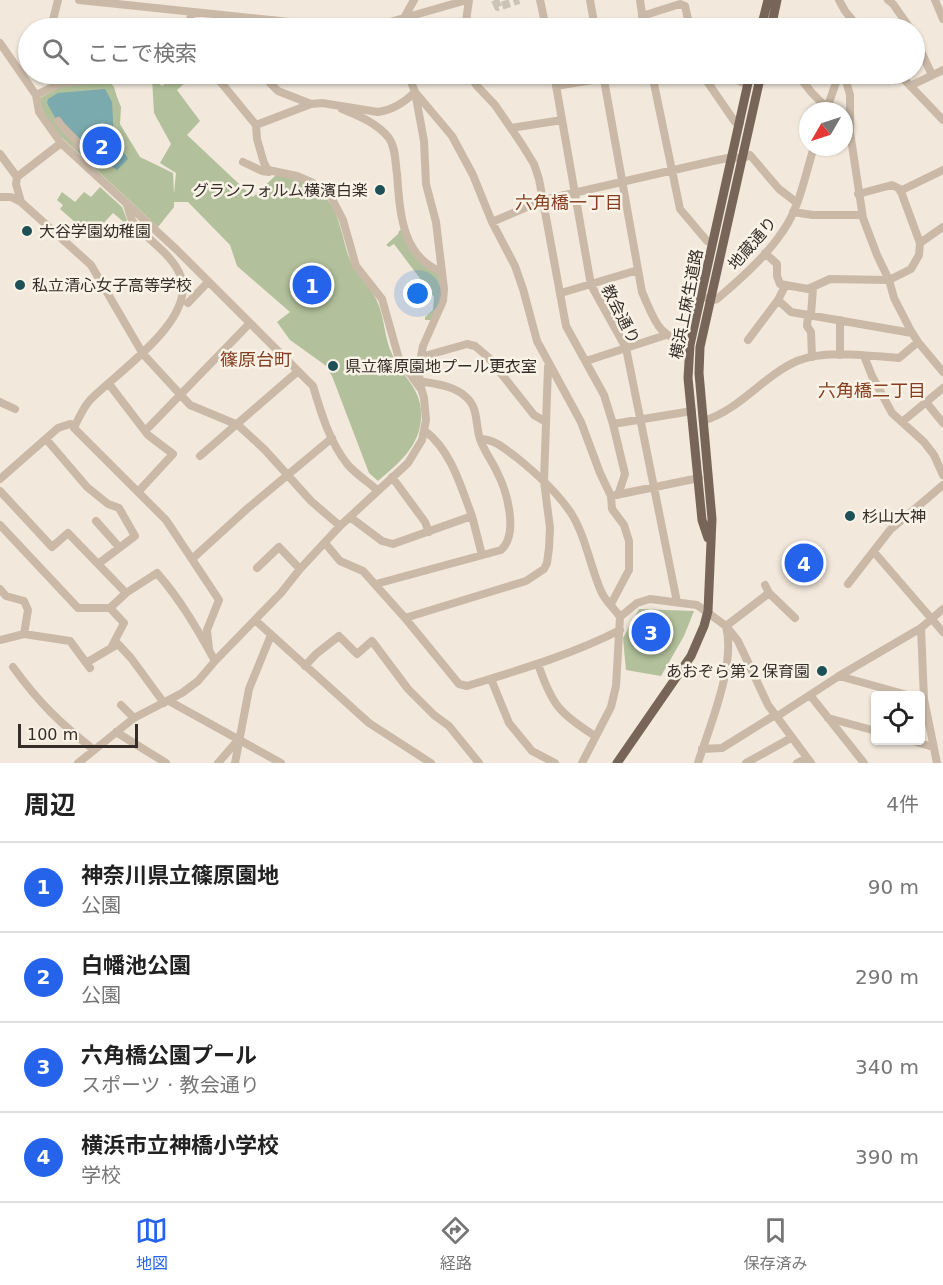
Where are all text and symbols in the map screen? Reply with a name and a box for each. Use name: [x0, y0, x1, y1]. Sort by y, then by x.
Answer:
search box: [18, 18, 925, 84]
icon: search: [39, 35, 72, 68]
text: ここで検索: [87, 41, 197, 66]
north arrow: [799, 102, 853, 156]
pin: 2: [82, 124, 122, 168]
place label: グランフォルム横濱白楽: [193, 181, 368, 200]
marker: グランフォルム横濱白楽: [373, 183, 387, 197]
district label: 六角橋一丁目: [515, 192, 623, 213]
street label: 地蔵通り: [724, 213, 781, 274]
place label: 大谷学園幼稚園: [39, 222, 151, 241]
marker: 大谷学園幼稚園: [20, 224, 34, 238]
street label: 横浜上麻生道路: [666, 247, 707, 361]
pin: 1: [292, 262, 332, 308]
place label: 私立清心女子高等学校: [32, 276, 192, 295]
marker: 私立清心女子高等学校: [13, 278, 27, 292]
your location: [403, 279, 432, 308]
street label: 教会通り: [598, 281, 644, 347]
district label: 篠原台町: [220, 349, 292, 370]
place label: 県立篠原園地プール更衣室: [345, 357, 537, 376]
marker: 県立篠原園地プール更衣室: [326, 359, 340, 373]
district label: 六角橋二丁目: [818, 380, 926, 401]
place label: 杉山大神: [862, 507, 926, 526]
marker: 杉山大神: [843, 509, 857, 523]
pin: 4: [784, 540, 824, 586]
pin: 3: [632, 610, 670, 654]
place label: あおぞら第２保育園: [666, 662, 810, 681]
marker: あおぞら第２保育園: [815, 664, 829, 678]
map controls: [871, 691, 925, 745]
button: locate: [871, 691, 925, 745]
scale bar: [18, 721, 138, 748]
text: 100 m: [27, 725, 78, 744]
text: 周辺: [24, 790, 76, 820]
text: 4件: [886, 792, 919, 816]
text: 神奈川県立篠原園地: [81, 863, 279, 888]
text: 1: [37, 875, 50, 899]
text: 90 m: [868, 875, 919, 899]
text: 公園: [81, 893, 121, 917]
text: 白幡池公園: [81, 953, 191, 978]
text: 2: [37, 965, 50, 989]
text: 290 m: [855, 965, 919, 989]
text: 公園: [81, 983, 121, 1007]
text: 六角橋公園プール: [81, 1043, 257, 1068]
text: 3: [37, 1055, 50, 1079]
text: 340 m: [855, 1055, 919, 1079]
text: スポーツ · 教会通り: [81, 1073, 260, 1097]
text: 横浜市立神橋小学校: [81, 1133, 279, 1158]
text: 4: [37, 1145, 50, 1169]
text: 390 m: [855, 1145, 919, 1169]
text: 学校: [81, 1163, 121, 1187]
tab: 地図: [135, 1214, 168, 1274]
tab: 経路: [439, 1214, 472, 1274]
tab: 保存済み: [743, 1214, 807, 1274]

